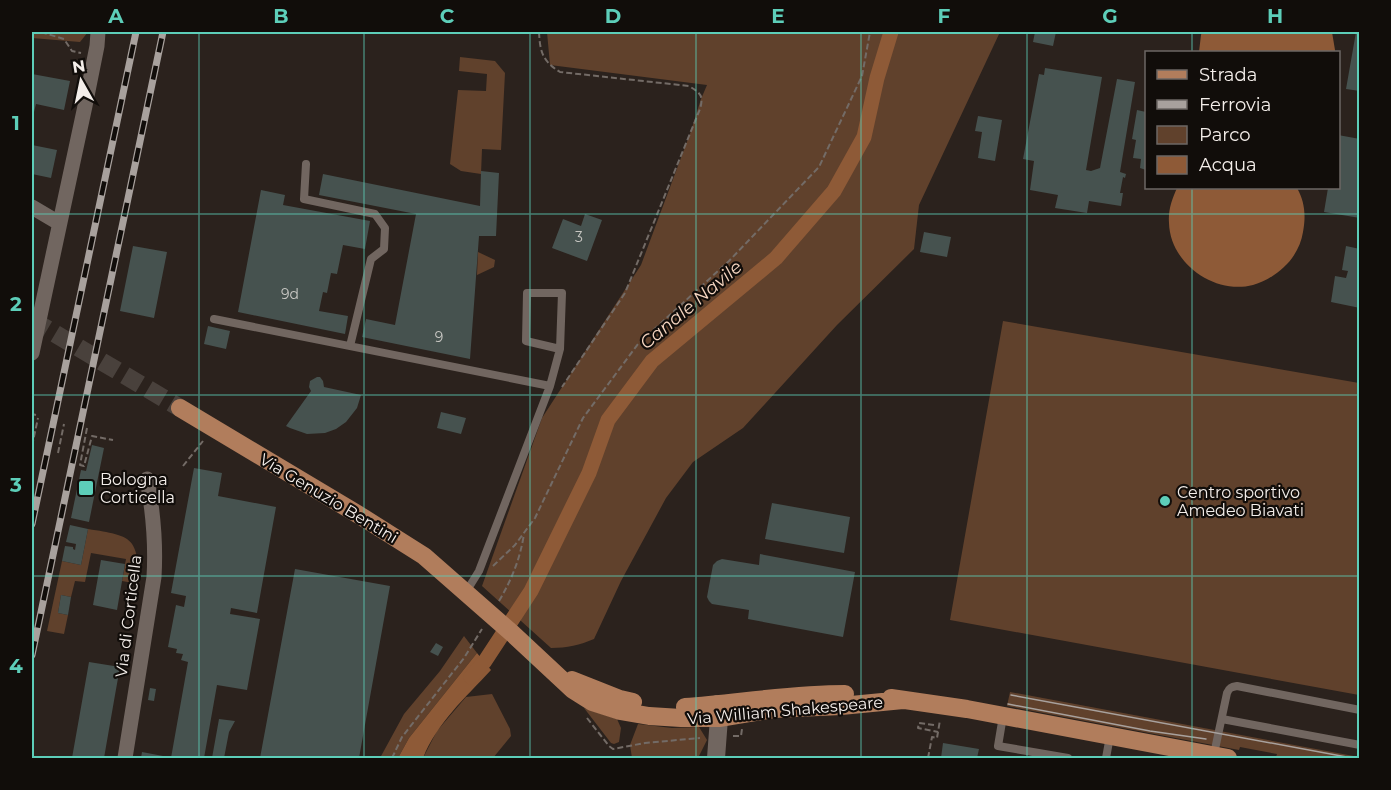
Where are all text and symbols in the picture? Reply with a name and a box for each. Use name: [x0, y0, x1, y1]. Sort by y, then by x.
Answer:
text: A: [107, 4, 124, 28]
text: B: [273, 4, 289, 28]
text: C: [440, 4, 455, 28]
text: D: [605, 4, 621, 28]
text: E: [771, 4, 785, 28]
text: F: [938, 4, 951, 28]
text: G: [1102, 4, 1118, 28]
text: H: [1267, 4, 1283, 28]
north arrow: [51, 51, 111, 111]
legend: [1145, 51, 1340, 189]
text: N: [71, 56, 87, 77]
text: Strada: [1199, 64, 1257, 86]
text: Ferrovia: [1199, 94, 1271, 116]
text: 1: [12, 111, 20, 135]
text: Parco: [1199, 124, 1251, 146]
text: Acqua: [1199, 154, 1257, 176]
house number: 3: [575, 228, 583, 246]
water label: Canale Navile: [635, 256, 747, 354]
house number: 9d: [281, 285, 299, 303]
text: 2: [10, 292, 22, 316]
house number: 9: [435, 328, 443, 346]
street label: Via Genuzio Bentini: [256, 450, 401, 547]
place label: Bologna Corticella: [100, 470, 175, 507]
text: 3: [9, 473, 22, 497]
marker: Bologna Corticella: [77, 479, 95, 497]
place label: Centro sportivo Amedeo Biavati: [1177, 483, 1304, 520]
marker: Centro sportivo Amedeo Biavati: [1158, 494, 1172, 508]
street label: Via di Corticella: [112, 554, 145, 678]
text: 4: [9, 654, 23, 678]
street label: Via William Shakespeare: [686, 692, 884, 729]

